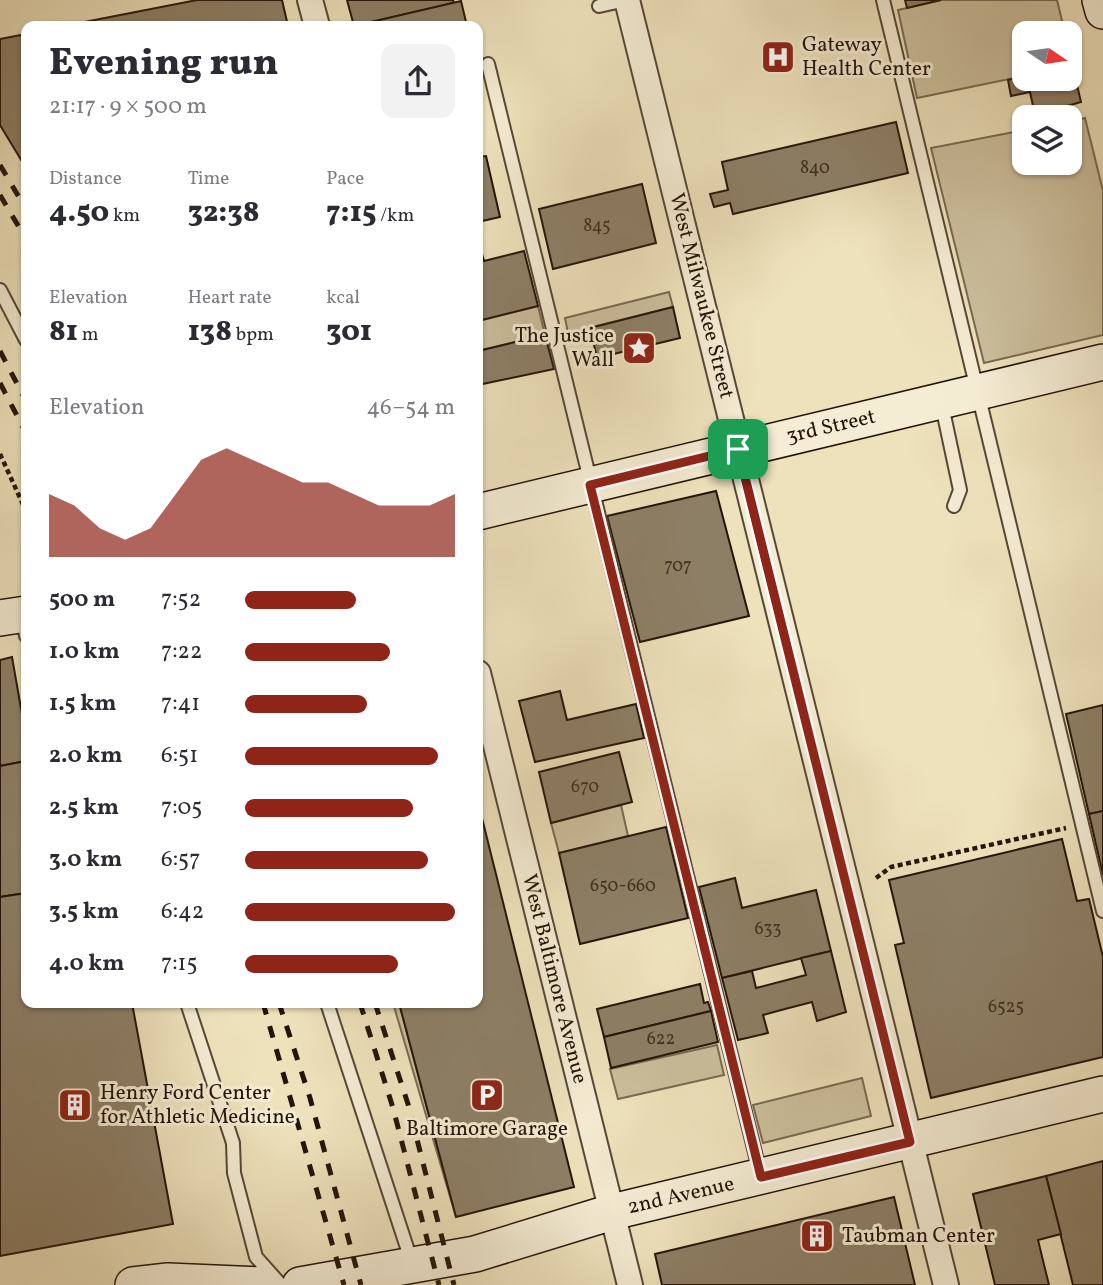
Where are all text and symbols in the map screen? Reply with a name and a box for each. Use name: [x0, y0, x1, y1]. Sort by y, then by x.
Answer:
north arrow: [1012, 21, 1082, 91]
map controls: [1012, 21, 1082, 175]
place label: Gateway Health Center: [802, 31, 931, 84]
text: Evening run: [49, 38, 279, 91]
hospital icon: Gateway Health Center: [759, 38, 797, 76]
button: share: [381, 44, 455, 118]
text: 21:17 · 9 × 500 m: [49, 91, 207, 123]
button: layers: [1012, 105, 1082, 175]
house number: 840: [800, 156, 830, 181]
text: Distance: [49, 166, 122, 192]
text: Time: [188, 166, 229, 192]
text: Pace: [326, 166, 364, 192]
street label: West Milwaukee Street: [661, 190, 741, 402]
text: 4.50: [49, 192, 109, 234]
text: 32:38: [188, 192, 260, 234]
text: 7:15: [326, 192, 376, 234]
text: km: [109, 203, 140, 229]
text: /km: [376, 203, 414, 229]
house number: 845: [583, 214, 611, 239]
text: Elevation: [49, 285, 128, 311]
text: Heart rate: [188, 285, 272, 311]
text: kcal: [326, 285, 360, 311]
text: 81: [49, 311, 78, 353]
text: 138: [188, 311, 232, 353]
text: 301: [326, 311, 372, 353]
text: m: [78, 322, 99, 348]
text: bpm: [232, 322, 274, 348]
place label: The Justice Wall: [515, 322, 614, 375]
place icon: The Justice Wall: [620, 329, 658, 367]
text: Elevation: [49, 392, 145, 424]
text: 46–54 m: [366, 392, 455, 424]
street label: 3rd Street: [784, 403, 878, 451]
pin: [708, 419, 768, 479]
icon: arrive: [719, 430, 757, 468]
house number: 707: [664, 554, 692, 579]
text: 500 m: [49, 584, 115, 616]
text: 7:52: [161, 584, 201, 616]
text: 1.0 km: [49, 636, 120, 668]
text: 7:22: [161, 636, 202, 668]
text: 1.5 km: [49, 688, 116, 720]
text: 7:41: [161, 688, 200, 720]
text: 2.0 km: [49, 740, 122, 772]
text: 6:51: [161, 740, 198, 772]
house number: 670: [571, 775, 599, 800]
text: 2.5 km: [49, 792, 119, 824]
text: 7:05: [161, 792, 202, 824]
text: 3.0 km: [49, 844, 122, 876]
text: 6:57: [161, 844, 200, 876]
street label: West Baltimore Avenue: [514, 871, 594, 1087]
house number: 650-660: [590, 874, 656, 899]
text: 3.5 km: [49, 896, 119, 928]
text: 6:42: [161, 896, 204, 928]
house number: 633: [754, 917, 782, 942]
text: 4.0 km: [49, 948, 124, 980]
text: 7:15: [161, 948, 198, 980]
house number: 6525: [988, 995, 1024, 1020]
house number: 622: [647, 1027, 675, 1052]
parking icon: Baltimore Garage: [468, 1076, 506, 1114]
place label: Henry Ford Center for Athletic Medicine: [100, 1079, 295, 1132]
building icon: Henry Ford Center for Athletic Medicine: [56, 1086, 94, 1124]
place label: Baltimore Garage: [406, 1115, 568, 1144]
street label: 2nd Avenue: [625, 1170, 737, 1222]
building icon: Taubman Center: [798, 1217, 836, 1255]
place label: Taubman Center: [842, 1222, 995, 1251]

